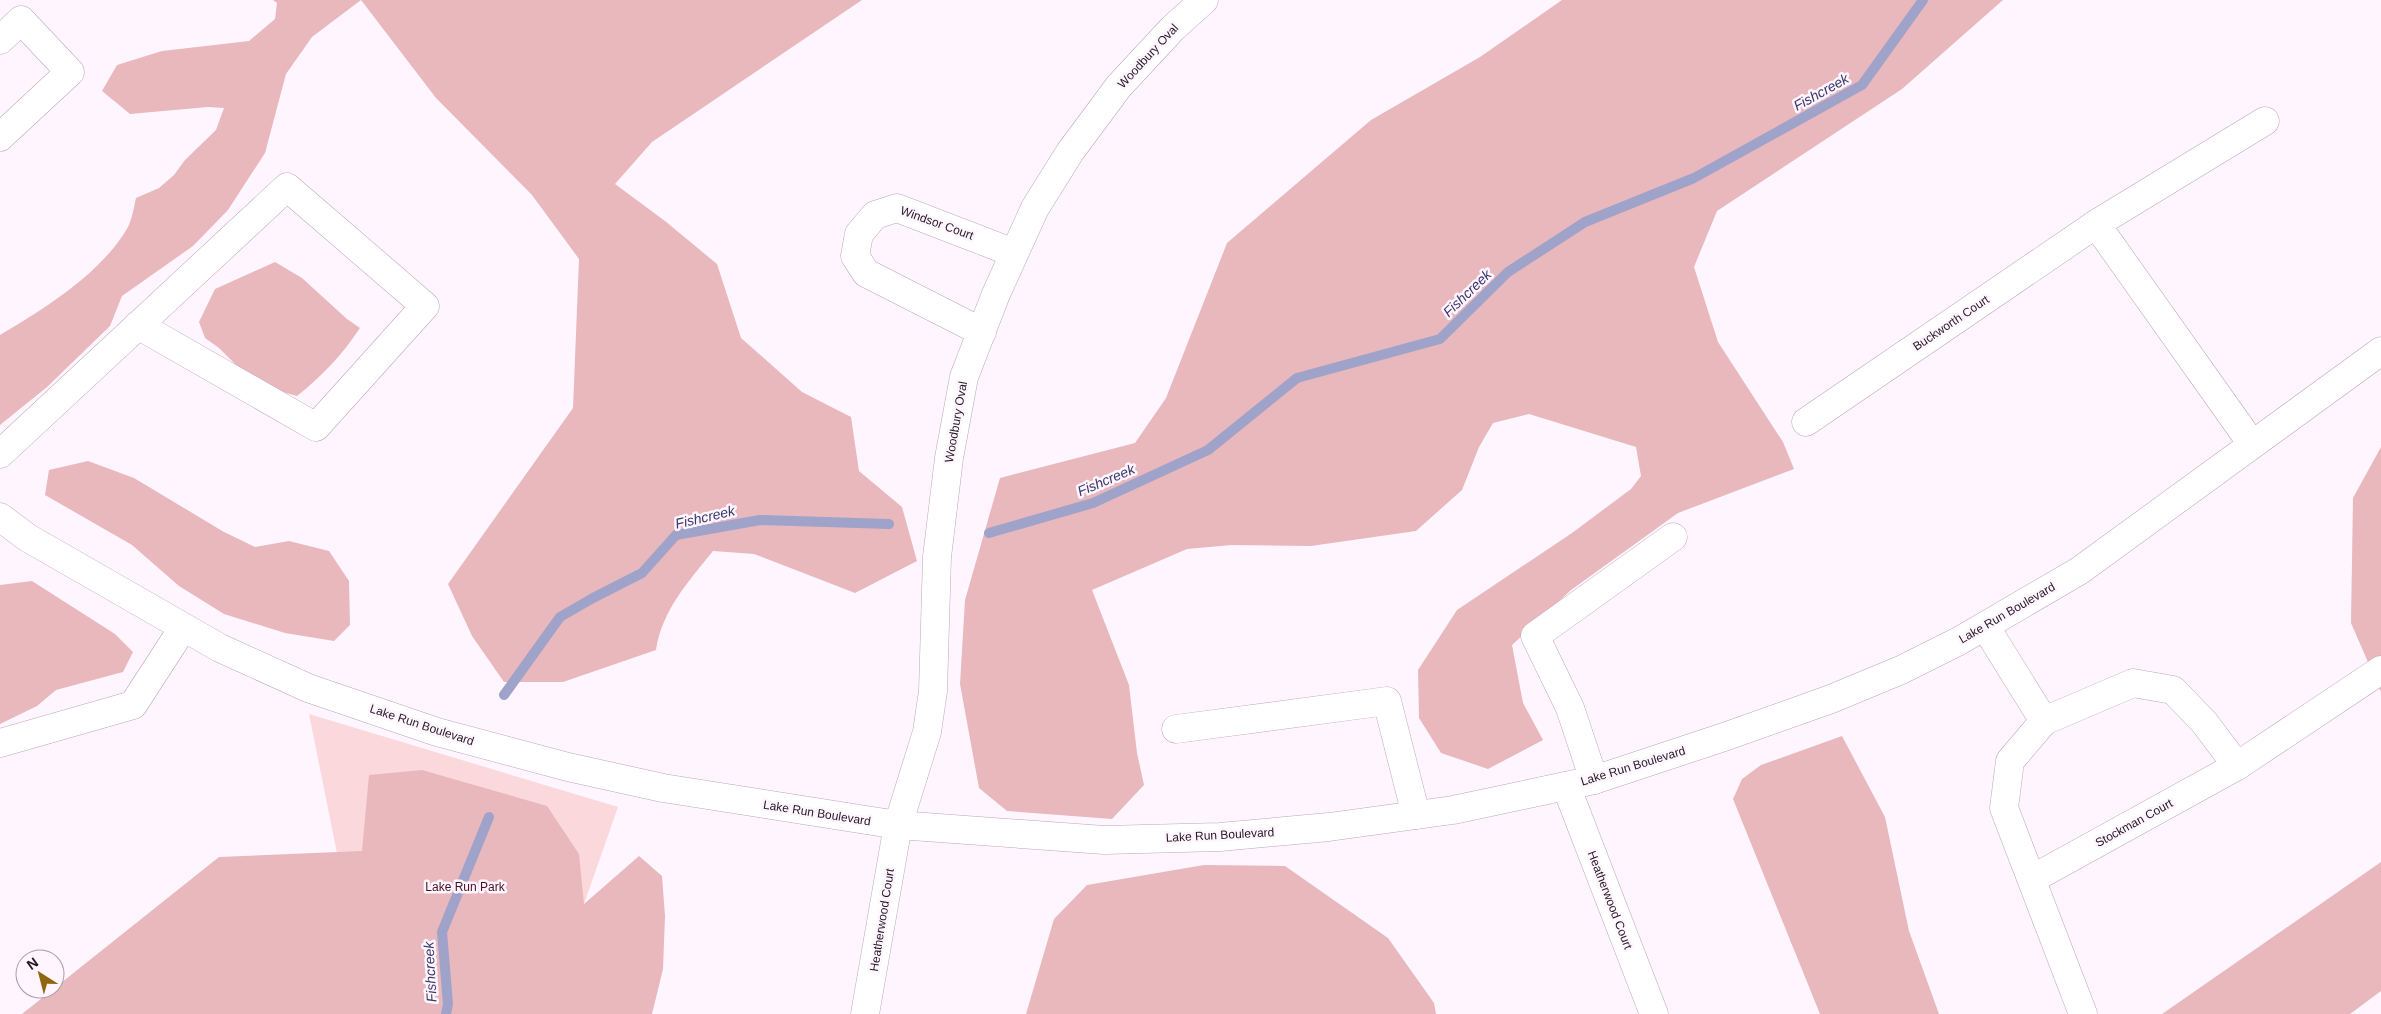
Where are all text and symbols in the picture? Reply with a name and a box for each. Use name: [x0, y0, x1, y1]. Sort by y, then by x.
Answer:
street label: Woodbury Oval: [1115, 21, 1181, 91]
water label: Fishcreek: [1791, 70, 1852, 114]
street label: Windsor Court: [899, 203, 976, 243]
water label: Fishcreek: [1440, 265, 1495, 320]
street label: Buckworth Court: [1910, 292, 1992, 354]
street label: Woodbury Oval: [942, 380, 970, 464]
water label: Fishcreek: [1075, 460, 1138, 499]
water label: Fishcreek: [674, 502, 737, 532]
street label: Lake Run Boulevard: [1956, 580, 2058, 646]
street label: Lake Run Boulevard: [368, 702, 476, 748]
street label: Lake Run Boulevard: [1579, 743, 1687, 789]
street label: Stockman Court: [2093, 796, 2176, 850]
street label: Lake Run Boulevard: [762, 798, 872, 828]
street label: Lake Run Boulevard: [1165, 825, 1275, 845]
street label: Heatherwood Court: [1585, 849, 1635, 952]
street label: Heatherwood Court: [867, 867, 897, 972]
park label: Lake Run Park: [425, 880, 506, 894]
water label: Fishcreek: [420, 940, 440, 1003]
north arrow: [15, 949, 65, 999]
text: N: [24, 954, 41, 973]

